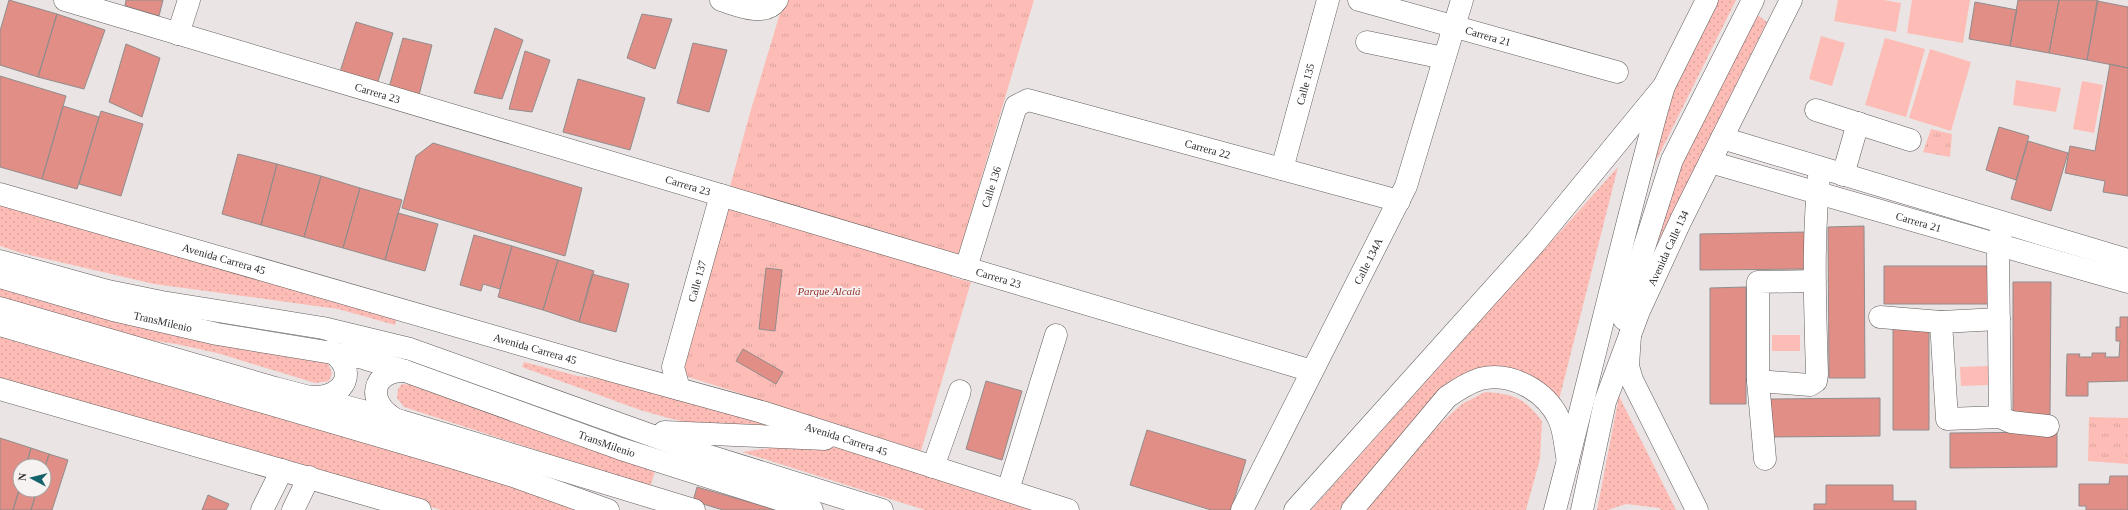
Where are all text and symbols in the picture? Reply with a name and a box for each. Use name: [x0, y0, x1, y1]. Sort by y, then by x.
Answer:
street label: Carrera 21: [1464, 24, 1512, 48]
street label: Calle 135: [1294, 62, 1317, 106]
street label: Carrera 23: [353, 81, 402, 106]
street label: Carrera 22: [1183, 137, 1232, 161]
street label: Calle 136: [979, 164, 1003, 209]
street label: Carrera 23: [664, 173, 713, 198]
street label: Avenida Calle 134: [1646, 208, 1691, 288]
street label: Carrera 21: [1894, 210, 1943, 234]
street label: Calle 134A: [1351, 236, 1385, 286]
street label: Avenida Carrera 45: [181, 241, 267, 276]
street label: Calle 137: [685, 259, 709, 303]
street label: Carrera 23: [974, 265, 1023, 290]
park label: Parque Alcalá: [796, 285, 861, 297]
street label: TransMilenio: [133, 309, 194, 334]
street label: Avenida Carrera 45: [492, 331, 579, 366]
street label: Avenida Carrera 45: [803, 420, 889, 458]
street label: TransMilenio: [577, 428, 637, 459]
north arrow: [12, 458, 52, 498]
text: N: [16, 472, 29, 481]

